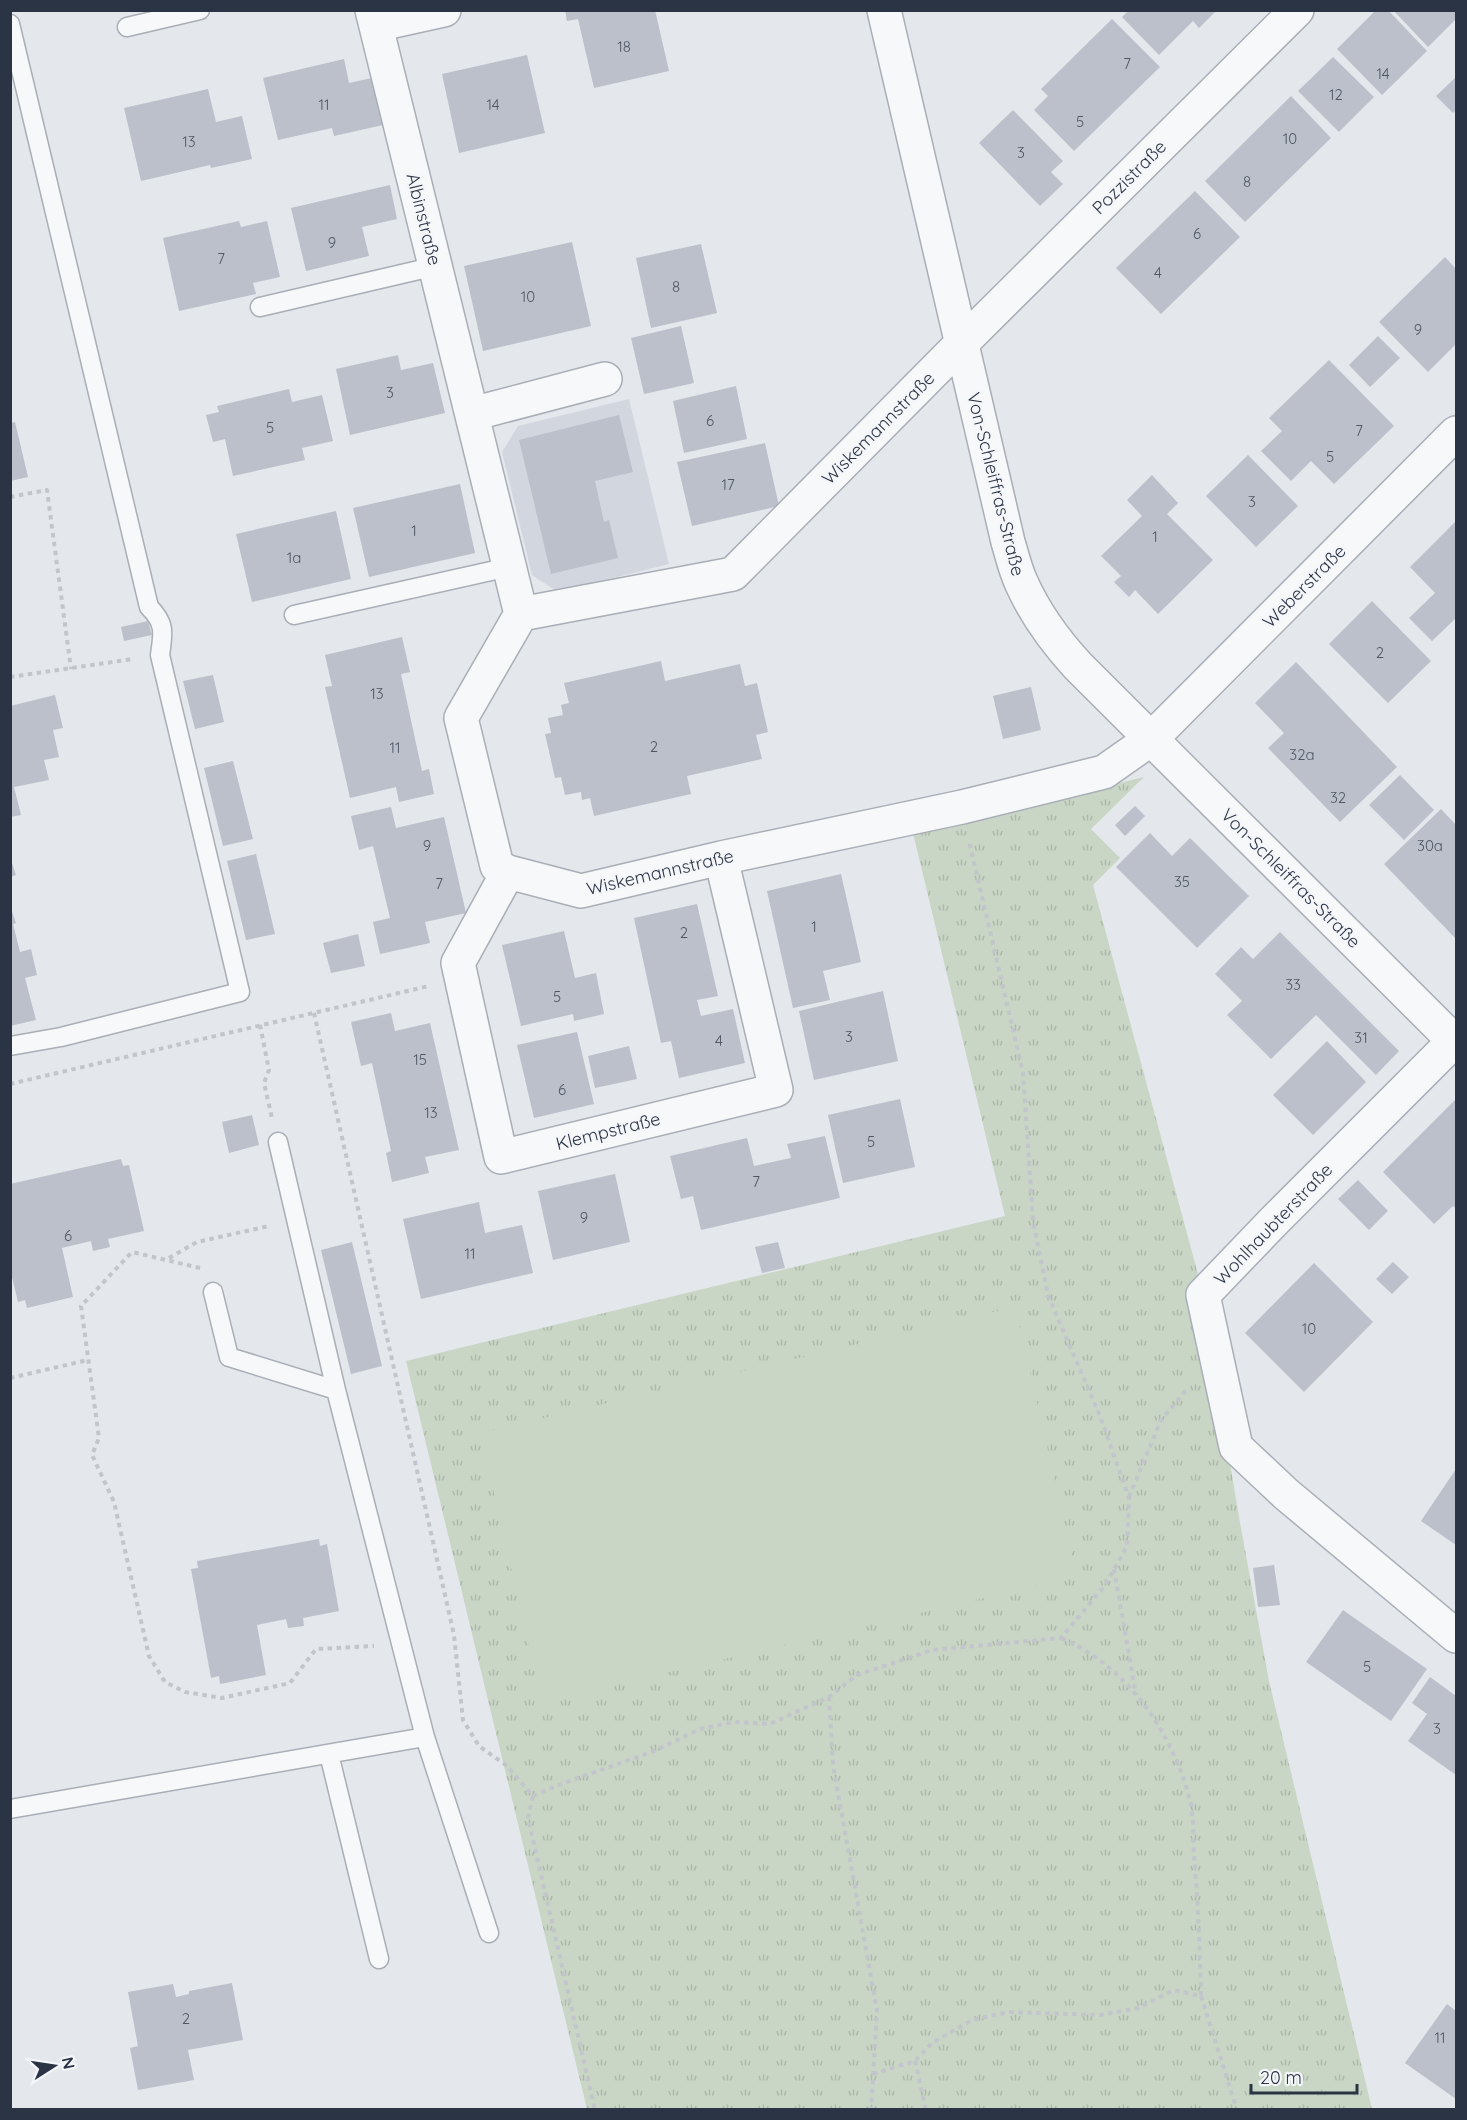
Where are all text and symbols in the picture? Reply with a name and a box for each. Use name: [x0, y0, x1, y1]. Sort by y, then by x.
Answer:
house number: 18: [617, 37, 631, 56]
house number: 7: [1123, 54, 1131, 73]
house number: 14: [1376, 64, 1390, 83]
house number: 12: [1329, 85, 1343, 104]
house number: 11: [318, 95, 330, 114]
house number: 14: [486, 95, 500, 114]
house number: 5: [1076, 112, 1084, 131]
house number: 10: [1283, 129, 1297, 148]
house number: 13: [182, 132, 196, 151]
street label: Pozzistraße: [1087, 135, 1171, 219]
house number: 3: [1017, 143, 1025, 162]
street label: Albinstraße: [401, 171, 447, 267]
house number: 8: [1243, 172, 1251, 191]
house number: 6: [1193, 224, 1201, 243]
house number: 9: [328, 233, 336, 252]
house number: 7: [217, 249, 225, 268]
house number: 4: [1154, 263, 1162, 282]
house number: 8: [672, 277, 680, 296]
house number: 10: [521, 287, 535, 306]
house number: 9: [1414, 320, 1422, 339]
street label: Wiskemannstraße: [817, 367, 939, 489]
house number: 3: [386, 383, 394, 402]
street label: Von-Schleiffras-Straße: [962, 390, 1030, 578]
house number: 6: [706, 411, 714, 430]
house number: 5: [266, 418, 274, 437]
house number: 7: [1355, 421, 1363, 440]
house number: 5: [1326, 447, 1334, 466]
house number: 17: [721, 475, 735, 494]
house number: 3: [1248, 492, 1256, 511]
house number: 1: [411, 521, 417, 540]
house number: 1: [1152, 527, 1158, 546]
street label: Weberstraße: [1257, 539, 1351, 633]
house number: 1a: [287, 548, 301, 567]
house number: 2: [1376, 643, 1384, 662]
house number: 13: [370, 684, 384, 703]
house number: 2: [650, 737, 658, 756]
house number: 11: [389, 738, 401, 757]
house number: 32a: [1289, 745, 1315, 764]
house number: 32: [1330, 788, 1346, 807]
street label: Von-Schleiffras-Straße: [1216, 803, 1366, 953]
house number: 9: [423, 836, 431, 855]
house number: 30a: [1417, 836, 1443, 855]
street label: Wiskemannstraße: [584, 844, 736, 900]
house number: 35: [1174, 872, 1190, 891]
house number: 7: [435, 874, 443, 893]
house number: 1: [811, 917, 817, 936]
house number: 2: [680, 923, 688, 942]
house number: 33: [1285, 975, 1301, 994]
house number: 5: [553, 987, 561, 1006]
house number: 3: [845, 1027, 853, 1046]
house number: 31: [1354, 1028, 1368, 1047]
house number: 4: [715, 1031, 723, 1050]
house number: 15: [413, 1050, 427, 1069]
house number: 6: [558, 1080, 566, 1099]
house number: 13: [424, 1103, 438, 1122]
street label: Klempstraße: [553, 1107, 663, 1155]
house number: 5: [867, 1132, 875, 1151]
street label: Wohlhaubterstraße: [1209, 1158, 1337, 1290]
house number: 7: [752, 1172, 760, 1191]
house number: 9: [580, 1208, 588, 1227]
house number: 6: [64, 1226, 72, 1245]
house number: 11: [464, 1244, 476, 1263]
house number: 10: [1302, 1319, 1316, 1338]
house number: 5: [1363, 1657, 1371, 1676]
house number: 3: [1433, 1719, 1441, 1738]
house number: 2: [182, 2009, 190, 2028]
house number: 11: [1434, 2028, 1446, 2047]
north arrow: [24, 2036, 84, 2096]
text: N: [58, 2055, 80, 2071]
scale bar: [1251, 2057, 1358, 2095]
text: 20 m: [1260, 2066, 1302, 2089]

